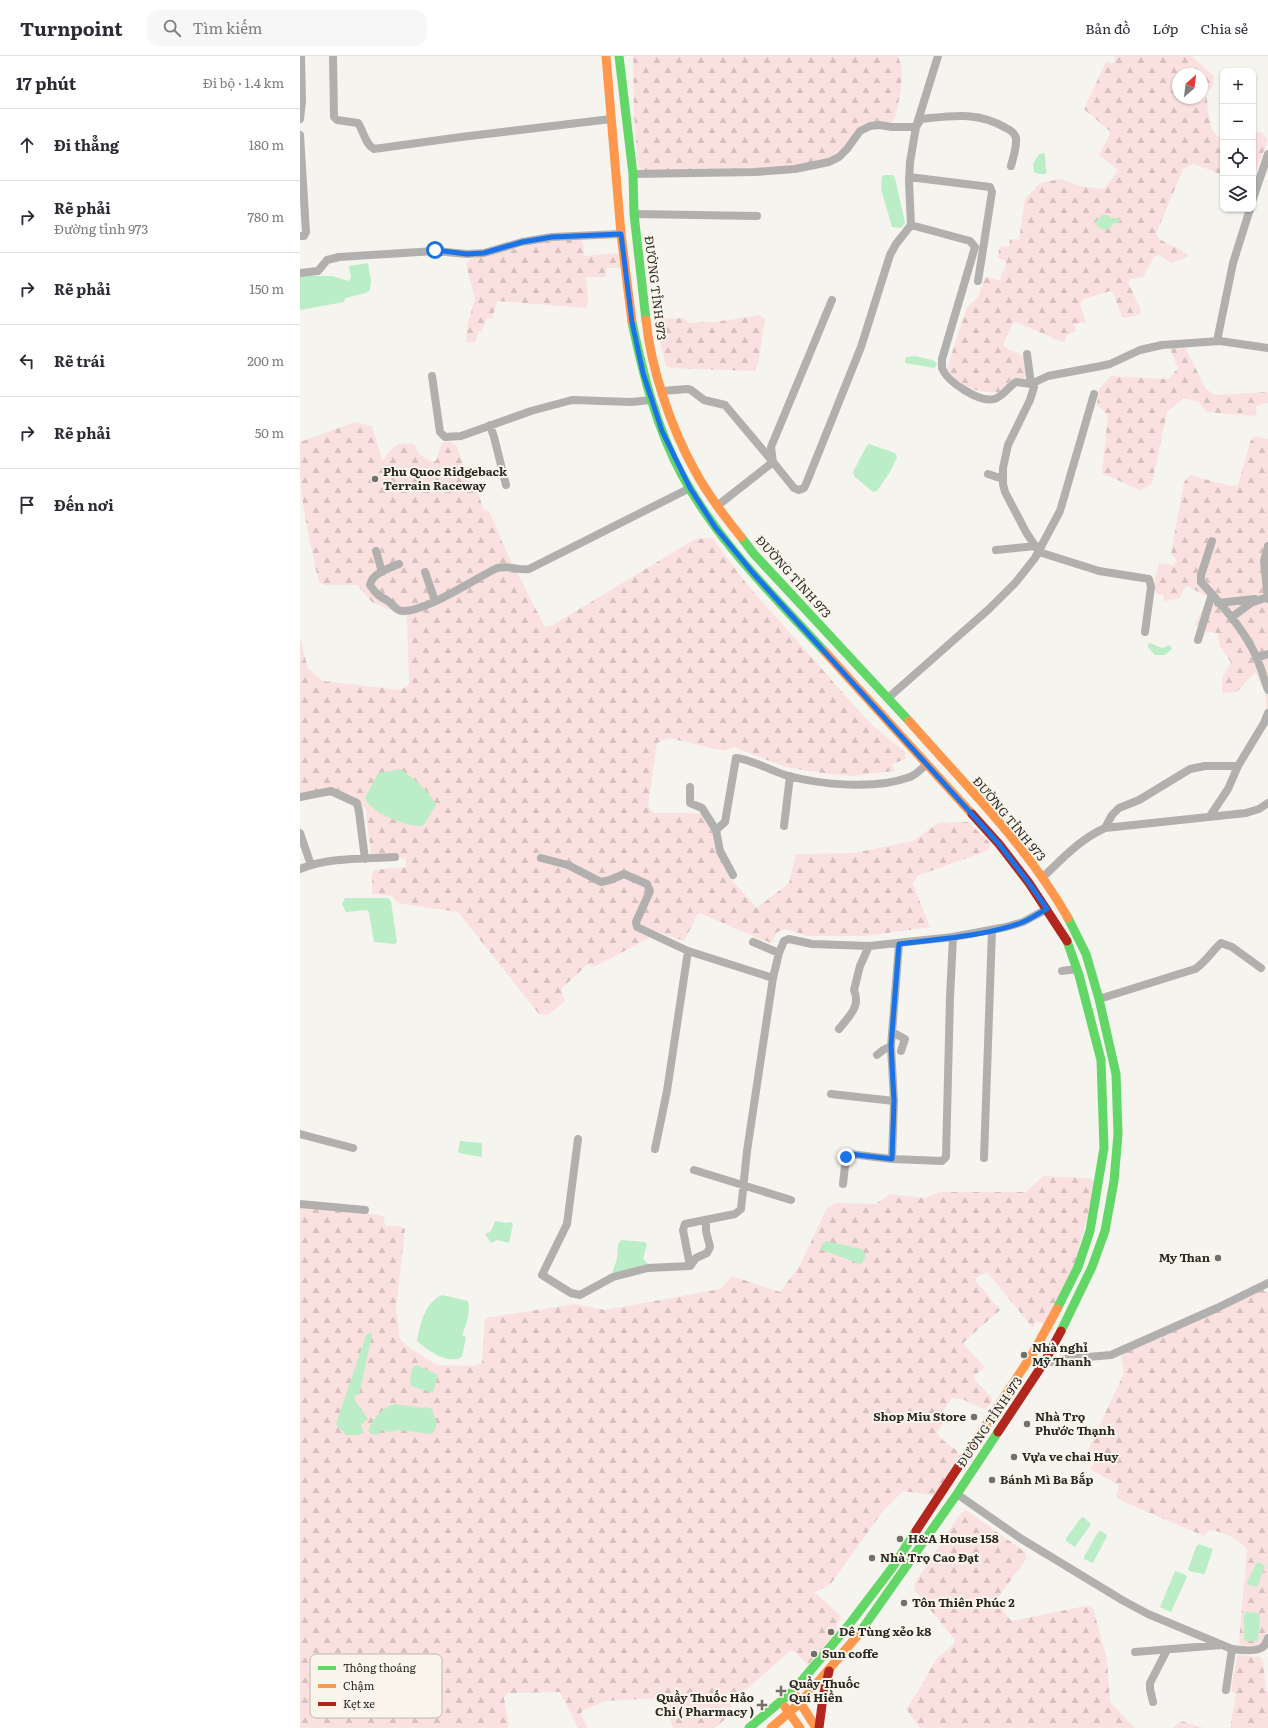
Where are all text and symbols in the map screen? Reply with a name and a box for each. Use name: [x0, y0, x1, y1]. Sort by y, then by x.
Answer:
search box: [147, 10, 427, 46]
text: Turnpoint: [20, 14, 123, 42]
text: Tìm kiếm: [193, 16, 262, 39]
icon: search: [161, 17, 183, 39]
text: Bản đồ: [1085, 18, 1130, 38]
text: Lớp: [1152, 18, 1178, 38]
text: Chia sẻ: [1200, 18, 1248, 38]
north arrow: [1172, 68, 1208, 104]
map controls: [1220, 68, 1256, 212]
button: +: [1220, 68, 1256, 104]
text: 17 phút: [16, 70, 76, 95]
text: Đi bộ · 1.4 km: [203, 73, 284, 92]
button: −: [1220, 104, 1256, 140]
text: Đi thẳng: [54, 133, 119, 156]
icon: ahead: [16, 134, 38, 156]
text: 180 m: [249, 135, 284, 154]
button: locate: [1220, 140, 1256, 176]
button: layers: [1220, 176, 1256, 212]
text: Rẽ phải: [54, 196, 111, 219]
icon: right: [16, 206, 38, 228]
text: 780 m: [248, 207, 284, 226]
text: Đường tỉnh 973: [54, 219, 148, 238]
street label: ĐƯỜNG TỈNH 973: [641, 234, 671, 341]
route start: [426, 241, 444, 259]
text: Rẽ phải: [54, 277, 111, 300]
icon: right: [16, 278, 38, 300]
text: 150 m: [249, 279, 284, 298]
text: Rẽ trái: [54, 349, 105, 372]
icon: left: [16, 350, 38, 372]
text: 200 m: [247, 351, 284, 370]
text: Rẽ phải: [54, 421, 111, 444]
icon: right: [16, 422, 38, 444]
text: 50 m: [255, 423, 284, 442]
place label: Phu Quoc Ridgeback Terrain Raceway: [383, 462, 508, 494]
marker: Phu Quoc Ridgeback Terrain Raceway: [370, 474, 380, 484]
text: Đến nơi: [54, 493, 114, 516]
icon: arrive: [16, 494, 38, 516]
street label: ĐƯỜNG TỈNH 973: [752, 531, 836, 622]
street label: ĐƯỜNG TỈNH 973: [969, 772, 1051, 865]
route end: [837, 1148, 855, 1166]
place label: My Than: [1159, 1248, 1211, 1266]
marker: My Than: [1213, 1253, 1223, 1263]
place label: Nhà nghỉ Mỹ Thanh: [1032, 1338, 1092, 1370]
marker: Nhà nghỉ Mỹ Thanh: [1019, 1350, 1029, 1360]
street label: ĐƯỜNG TỈNH 973: [952, 1373, 1026, 1470]
place label: Shop Miu Store: [873, 1407, 966, 1425]
place label: Nhà Trọ Phước Thạnh: [1035, 1407, 1115, 1439]
marker: Shop Miu Store: [969, 1412, 979, 1422]
marker: Nhà Trọ Phước Thạnh: [1022, 1419, 1032, 1429]
place label: Vựa ve chai Huy: [1022, 1447, 1119, 1465]
marker: Vựa ve chai Huy: [1009, 1452, 1019, 1462]
place label: Bánh Mì Ba Bắp: [1000, 1470, 1093, 1488]
marker: Bánh Mì Ba Bắp: [987, 1475, 997, 1485]
place label: H&A House 158: [908, 1529, 999, 1547]
marker: H&A House 158: [895, 1534, 905, 1544]
place label: Nhà Trọ Cao Đạt: [880, 1548, 980, 1566]
marker: Nhà Trọ Cao Đạt: [867, 1553, 877, 1563]
place label: Tôn Thiên Phúc 2: [912, 1593, 1015, 1611]
marker: Tôn Thiên Phúc 2: [899, 1598, 909, 1608]
place label: Dê Tùng xẻo k8: [839, 1622, 931, 1640]
marker: Dê Tùng xẻo k8: [826, 1627, 836, 1637]
place label: Sun coffe: [822, 1644, 879, 1662]
marker: Sun coffe: [809, 1649, 819, 1659]
legend: [310, 1654, 442, 1718]
text: Thông thoáng: [343, 1659, 417, 1675]
place label: Quầy Thuốc Quí Hiền: [789, 1674, 860, 1706]
text: Chậm: [343, 1677, 375, 1693]
marker: Quầy Thuốc Quí Hiền: [776, 1686, 786, 1696]
place label: Quầy Thuốc Hảo Chi ( Pharmacy ): [655, 1688, 754, 1720]
text: Kẹt xe: [343, 1695, 375, 1711]
marker: Quầy Thuốc Hảo Chi ( Pharmacy ): [757, 1700, 767, 1710]

